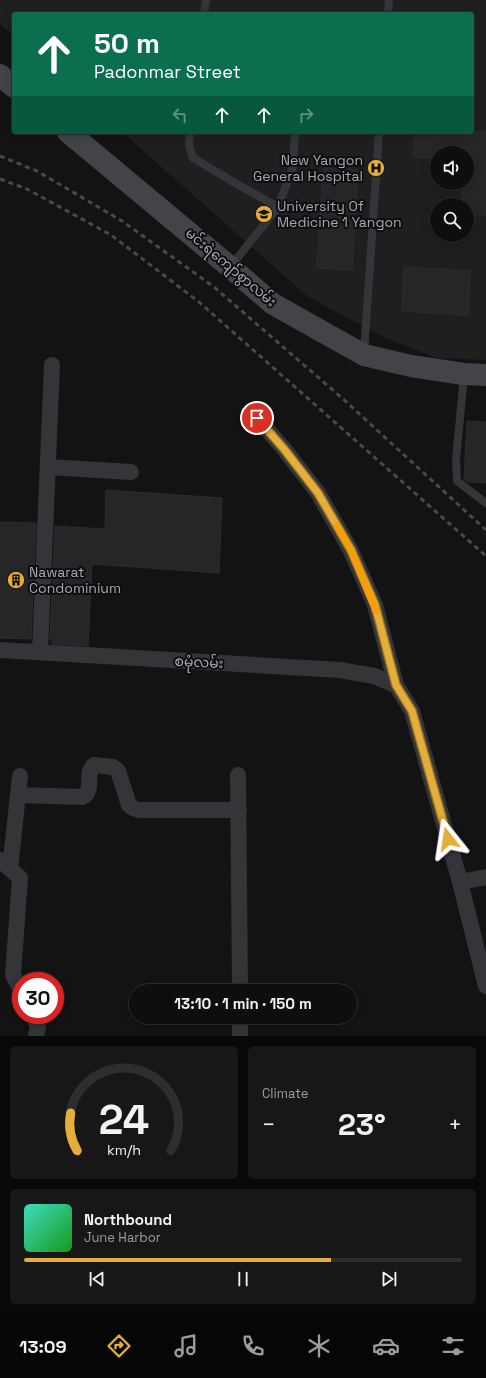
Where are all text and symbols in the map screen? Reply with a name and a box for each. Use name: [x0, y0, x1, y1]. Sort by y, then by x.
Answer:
text: 50 m: [94, 25, 160, 61]
icon: ahead: [28, 28, 80, 80]
text: Padonmar Street: [94, 60, 241, 83]
icon: left: [169, 104, 191, 126]
icon: ahead: [211, 104, 233, 126]
icon: ahead: [253, 104, 275, 126]
icon: right: [295, 104, 317, 126]
map controls: [430, 146, 474, 242]
button: sound: [430, 146, 474, 190]
place label: New Yangon General Hospital: [253, 151, 363, 185]
hospital icon: New Yangon General Hospital: [366, 158, 386, 178]
place label: University Of Medicine 1 Yangon: [277, 197, 402, 231]
button: search: [430, 198, 474, 242]
school or university icon: University Of Medicine 1 Yangon: [254, 204, 274, 224]
street label: မင်းရဲကျော်စွာလမ်း: [180, 223, 281, 313]
pin: [240, 401, 274, 435]
icon: arrive: [246, 407, 268, 429]
place label: Nawarat Condominium: [29, 563, 121, 597]
building icon: Nawarat Condominium: [6, 570, 26, 590]
street label: စမုံလမ်း: [174, 651, 224, 675]
position arrow: [427, 818, 469, 860]
speed limit sign: 30: [12, 972, 64, 1024]
text: 13:10 · 1 min · 150 m: [174, 994, 312, 1013]
text: Climate: [262, 1085, 308, 1102]
text: 24: [99, 1092, 149, 1145]
text: 23°: [338, 1105, 386, 1144]
text: −: [262, 1110, 276, 1138]
text: +: [448, 1110, 462, 1138]
text: km/h: [107, 1140, 141, 1158]
text: Northbound: [84, 1210, 172, 1229]
text: June Harbor: [84, 1229, 161, 1246]
icon: previous: [86, 1268, 108, 1290]
icon: pause: [232, 1268, 254, 1290]
icon: next: [378, 1268, 400, 1290]
icon: directions: [105, 1332, 133, 1360]
icon: music: [172, 1332, 200, 1360]
icon: phone: [239, 1332, 267, 1360]
icon: climate: [305, 1332, 333, 1360]
icon: car: [372, 1332, 400, 1360]
icon: filters: [439, 1332, 467, 1360]
text: 13:09: [19, 1335, 67, 1358]

